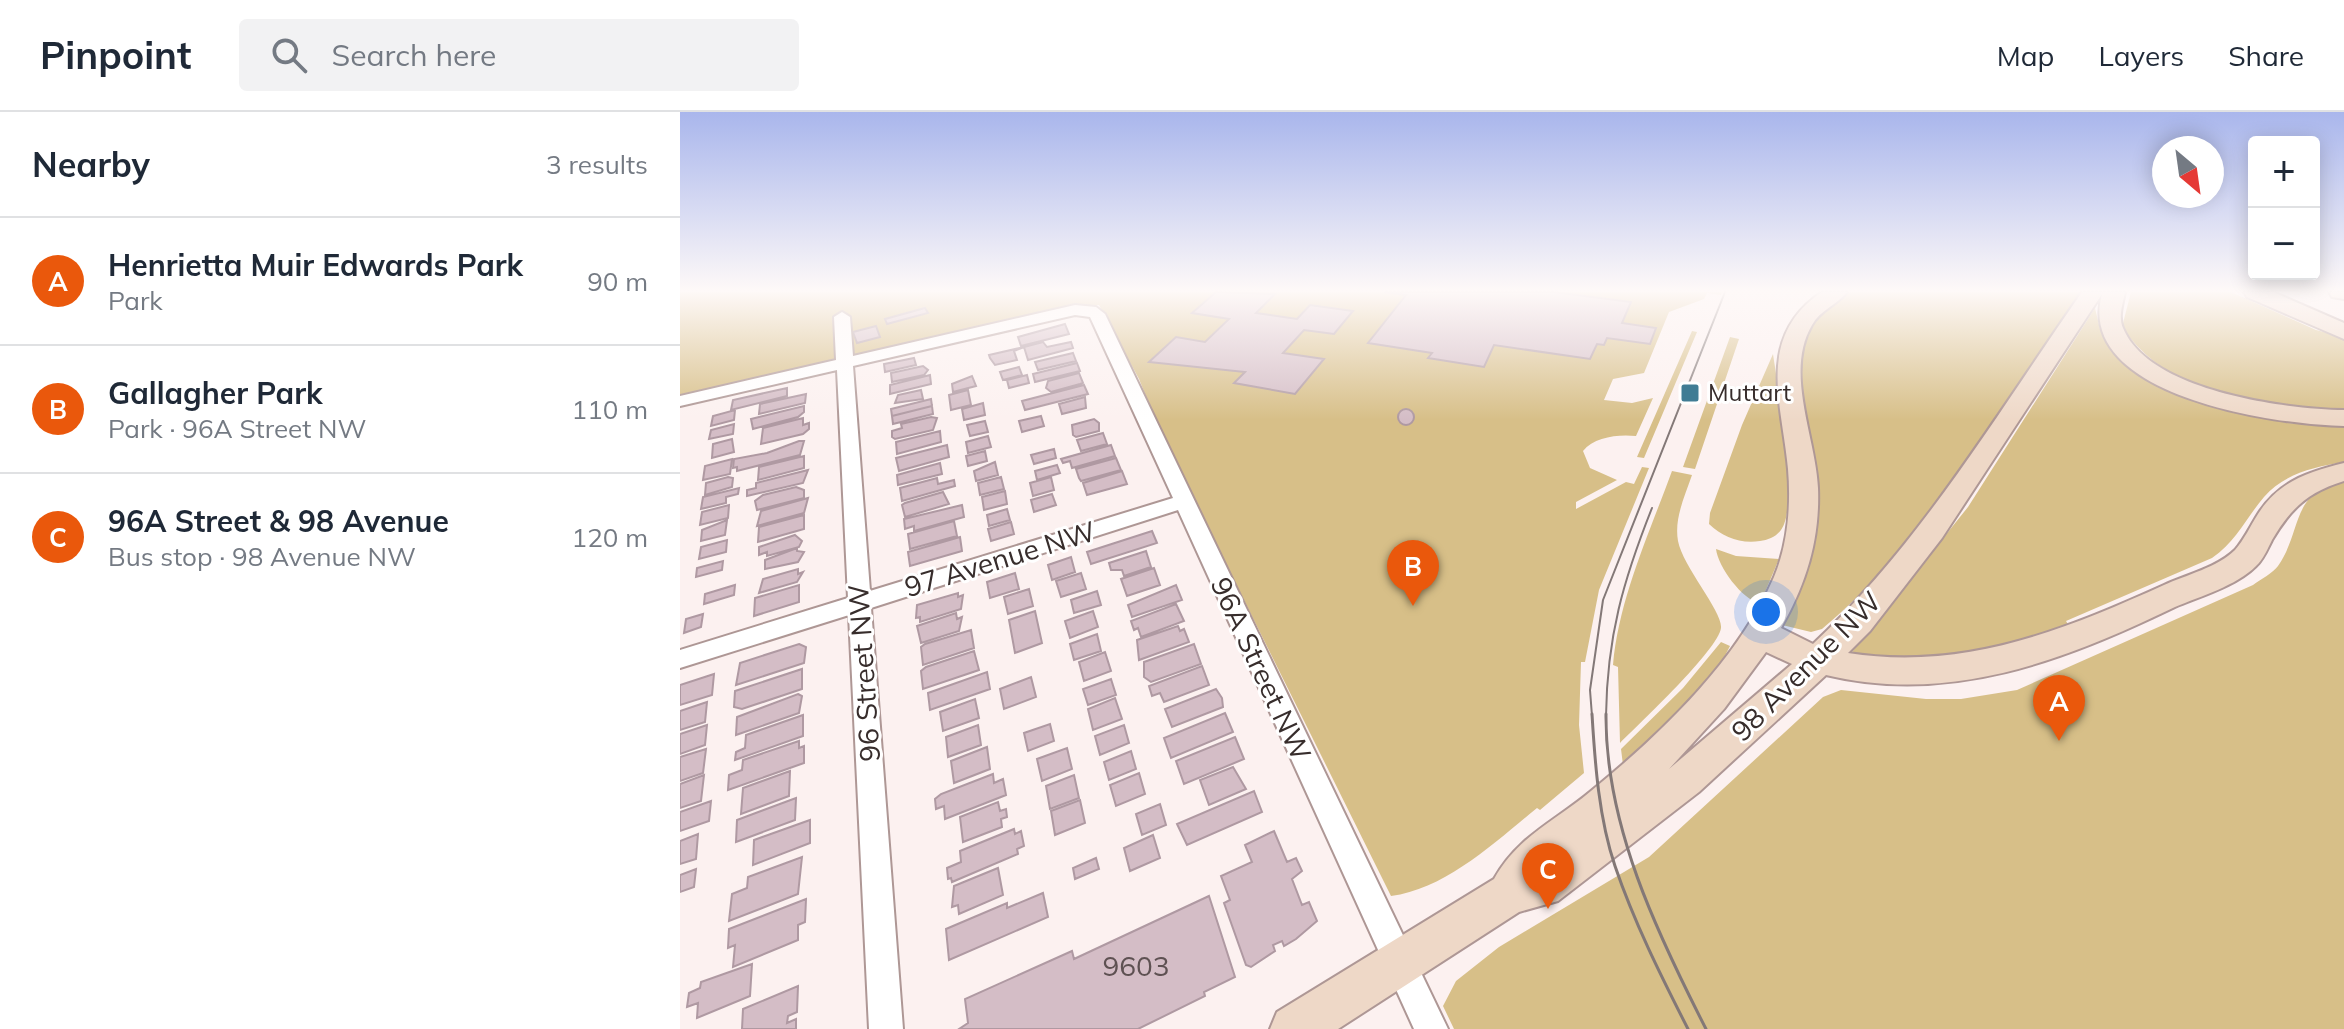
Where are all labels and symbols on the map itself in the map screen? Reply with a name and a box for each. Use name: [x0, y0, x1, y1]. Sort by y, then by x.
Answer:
north arrow: [2152, 136, 2224, 208]
place label: Muttart: [1708, 377, 1791, 407]
marker: Muttart: [1679, 382, 1701, 404]
street label: 97 Avenue NW: [900, 513, 1100, 604]
pin: B: [1387, 540, 1439, 606]
street label: 96A Street NW: [1204, 572, 1319, 766]
street label: 96 Street NW: [840, 583, 887, 763]
street label: 98 Avenue NW: [1723, 583, 1888, 748]
your location: [1746, 592, 1786, 632]
pin: A: [2033, 675, 2085, 741]
pin: C: [1522, 843, 1574, 909]
house number: 9603: [1102, 948, 1170, 983]

